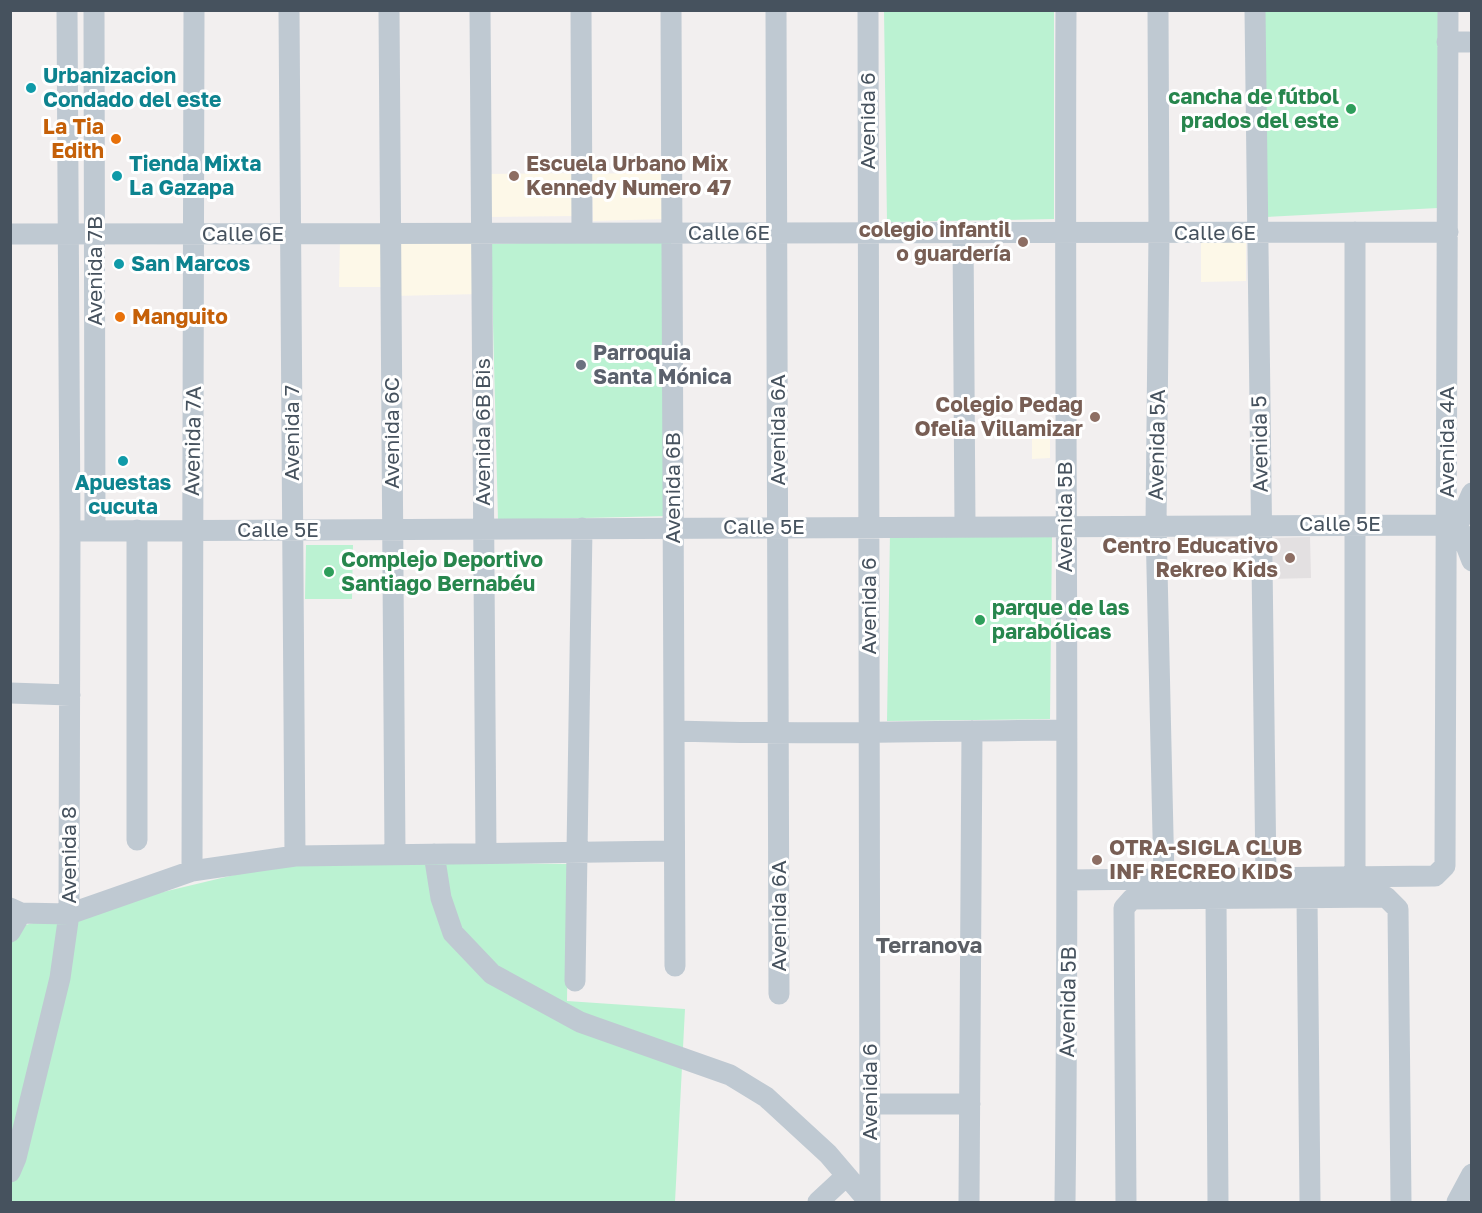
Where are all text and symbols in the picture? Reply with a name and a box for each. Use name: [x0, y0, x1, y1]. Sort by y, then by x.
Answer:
place label: Urbanizacion Condado del este: [43, 62, 222, 112]
street label: Avenida 6: [854, 72, 880, 170]
marker: Urbanizacion Condado del este: [24, 81, 38, 95]
place label: cancha de fútbol prados del este: [1168, 83, 1339, 133]
marker: cancha de fútbol prados del este: [1344, 102, 1358, 116]
place label: La Tia Edith: [43, 113, 104, 163]
marker: La Tia Edith: [109, 132, 123, 146]
place label: Tienda Mixta La Gazapa: [129, 150, 261, 200]
place label: Escuela Urbano Mix Kennedy Numero 47: [526, 150, 731, 200]
marker: Tienda Mixta La Gazapa: [110, 169, 124, 183]
marker: Escuela Urbano Mix Kennedy Numero 47: [507, 169, 521, 183]
street label: Avenida 7B: [81, 216, 107, 326]
place label: colegio infantil o guardería: [859, 216, 1011, 266]
street label: Calle 6E: [688, 219, 770, 245]
street label: Calle 6E: [1174, 219, 1256, 245]
street label: Calle 6E: [202, 220, 284, 246]
marker: colegio infantil o guardería: [1016, 235, 1030, 249]
place label: San Marcos: [131, 250, 251, 276]
marker: San Marcos: [112, 257, 126, 271]
place label: Manguito: [132, 303, 228, 329]
marker: Manguito: [113, 310, 127, 324]
place label: Parroquia Santa Mónica: [593, 339, 732, 389]
street label: Avenida 6B Bis: [469, 358, 495, 506]
marker: Parroquia Santa Mónica: [574, 358, 588, 372]
street label: Avenida 6A: [764, 374, 790, 486]
street label: Avenida 6C: [378, 377, 404, 489]
street label: Avenida 7: [278, 385, 304, 481]
street label: Avenida 7A: [178, 386, 206, 496]
street label: Avenida 4A: [1433, 386, 1459, 498]
street label: Avenida 5A: [1142, 389, 1170, 501]
place label: Colegio Pedag Ofelia Villamizar: [915, 391, 1083, 441]
street label: Avenida 5: [1245, 395, 1273, 493]
marker: Colegio Pedag Ofelia Villamizar: [1088, 410, 1102, 424]
street label: Avenida 6B: [659, 432, 685, 544]
marker: Apuestas cucuta: [116, 454, 130, 468]
street label: Avenida 5B: [1051, 461, 1077, 573]
place label: Apuestas cucuta: [75, 469, 172, 519]
street label: Calle 5E: [1299, 510, 1381, 536]
street label: Calle 5E: [723, 513, 805, 539]
street label: Calle 5E: [237, 516, 319, 542]
place label: Centro Educativo Rekreo Kids: [1102, 532, 1278, 582]
place label: Complejo Deportivo Santiago Bernabéu: [341, 546, 543, 596]
marker: Centro Educativo Rekreo Kids: [1283, 551, 1297, 565]
street label: Avenida 6: [855, 557, 881, 655]
marker: Complejo Deportivo Santiago Bernabéu: [322, 565, 336, 579]
place label: parque de las parabólicas: [992, 594, 1130, 644]
marker: parque de las parabólicas: [973, 613, 987, 627]
street label: Avenida 8: [55, 806, 81, 904]
place label: OTRA-SIGLA CLUB INF RECREO KIDS: [1109, 834, 1302, 884]
marker: OTRA-SIGLA CLUB INF RECREO KIDS: [1090, 853, 1104, 867]
street label: Avenida 6A: [765, 860, 791, 972]
district label: Terranova: [876, 931, 982, 958]
street label: Avenida 5B: [1053, 946, 1081, 1058]
street label: Avenida 6: [856, 1043, 882, 1141]

